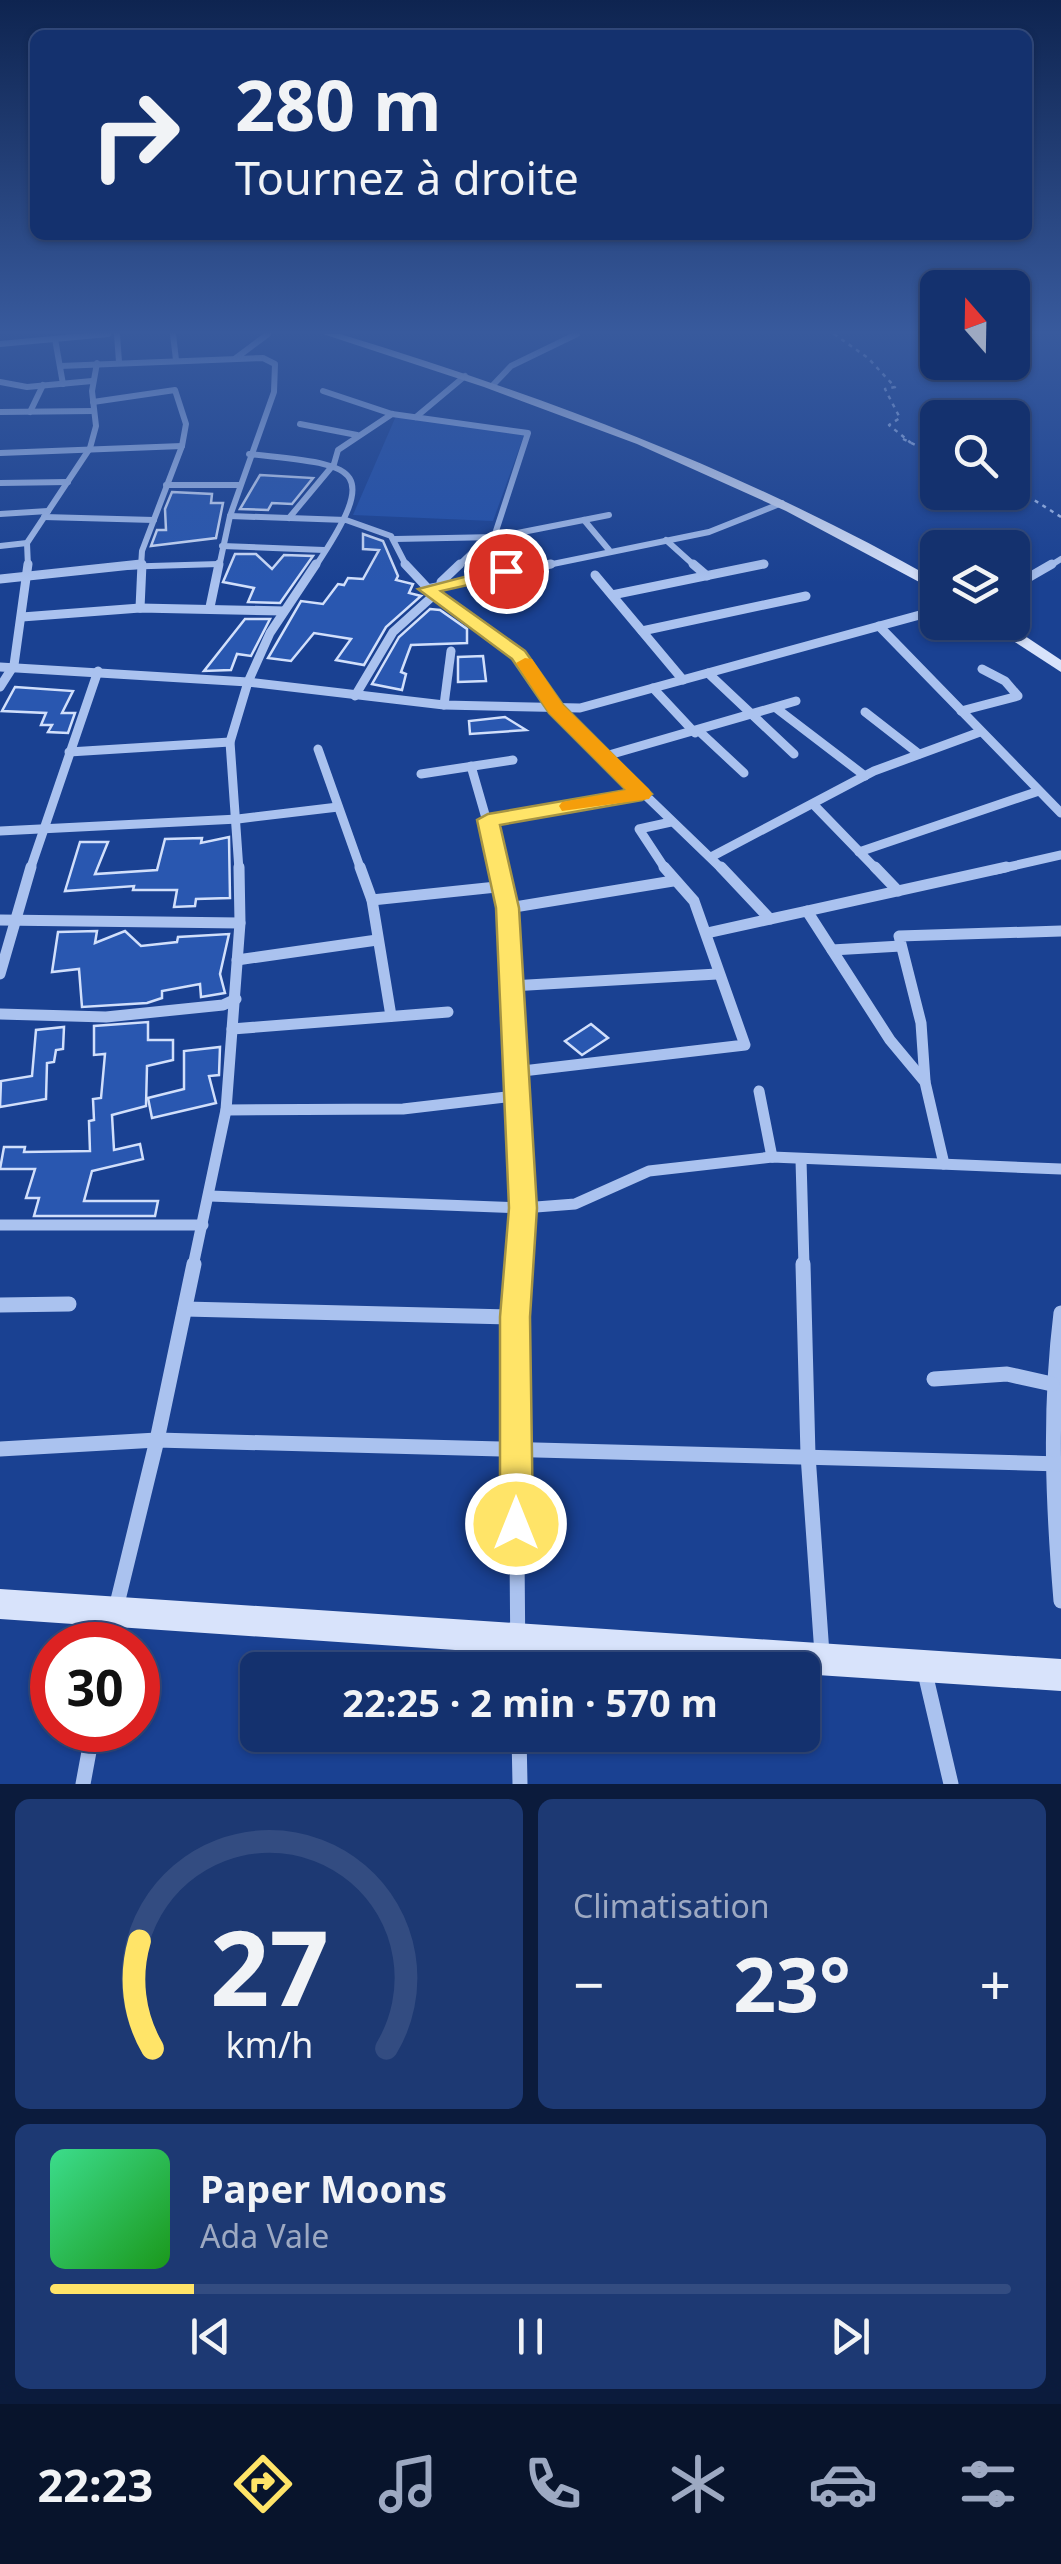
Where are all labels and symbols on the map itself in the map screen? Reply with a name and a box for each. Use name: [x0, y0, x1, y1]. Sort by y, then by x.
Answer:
north arrow: [920, 270, 1030, 380]
pin: [464, 529, 549, 614]
position arrow: [464, 1472, 568, 1576]
speed limit sign: 30: [30, 1622, 160, 1752]

